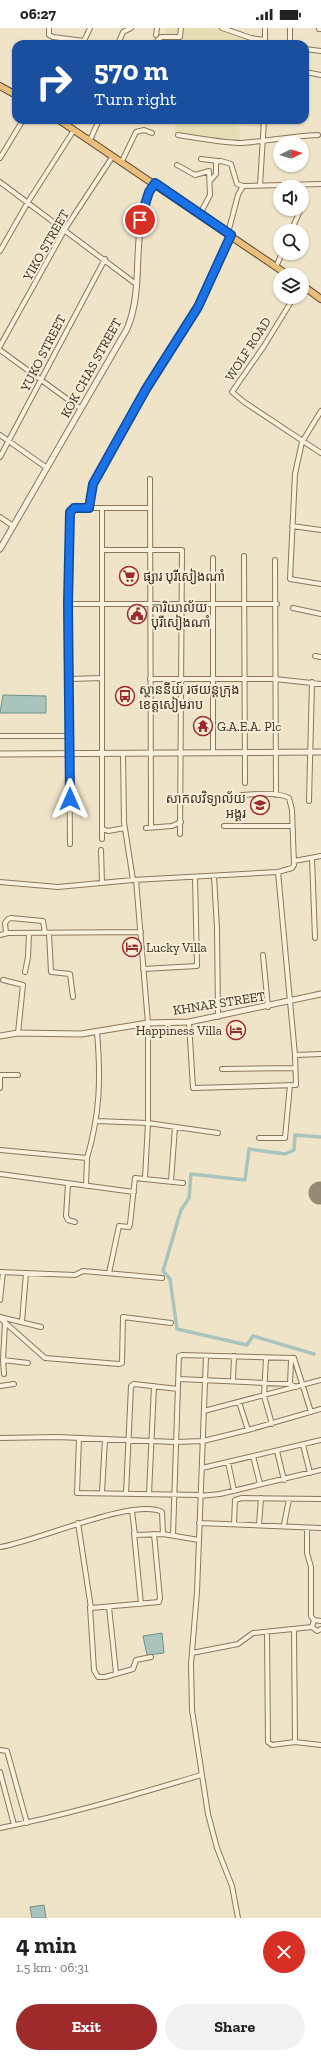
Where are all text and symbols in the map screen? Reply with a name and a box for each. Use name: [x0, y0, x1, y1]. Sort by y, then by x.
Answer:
text: 06:27: [20, 5, 56, 23]
text: 570 m: [94, 54, 168, 87]
icon: right: [28, 56, 80, 108]
text: Turn right: [94, 88, 176, 110]
north arrow: [273, 136, 309, 172]
map controls: [273, 136, 309, 304]
button: sound: [273, 180, 309, 216]
pin: [123, 203, 157, 237]
street label: YIKO STREET: [19, 207, 72, 284]
icon: arrive: [129, 209, 151, 231]
button: search: [273, 224, 309, 260]
button: layers: [273, 268, 309, 304]
street label: YUKO STREET: [17, 312, 69, 395]
street label: WOLF ROAD: [222, 314, 274, 384]
street label: KOK CHAS STREET: [57, 316, 125, 420]
supermarket icon: ផ្សារ បុរីសៀងណាំ: [118, 565, 140, 587]
place label: ផ្សារ បុរីសៀងណាំ: [143, 568, 225, 585]
place label: ការិយាល័យ បុរីសៀងណាំ: [151, 599, 211, 631]
public building icon: ការិយាល័យ បុរីសៀងណាំ: [126, 603, 148, 625]
place label: ស្ថាននីយ៍ រថយន្តក្រុង ខេត្តសៀមរាប: [139, 681, 240, 713]
bus stop icon: ស្ថាននីយ៍ រថយន្តក្រុង ខេត្តសៀមរាប: [114, 685, 136, 707]
temple icon: G.A.E.A. Plc: [192, 715, 214, 737]
place label: G.A.E.A. Plc: [217, 719, 281, 734]
position arrow: [49, 778, 91, 820]
place label: សាកលវិទ្យាល័យ អង្គរ: [166, 790, 246, 822]
school or university icon: សាកលវិទ្យាល័យ អង្គរ: [249, 794, 271, 816]
hotel icon: Lucky Villa: [121, 936, 143, 958]
place label: Lucky Villa: [146, 940, 208, 955]
street label: KHNAR STREET: [172, 988, 266, 1018]
hotel icon: Happiness Villa: [225, 1019, 247, 1041]
place label: Happiness Villa: [136, 1023, 223, 1038]
text: 4 min: [16, 1930, 77, 1959]
button: close: [263, 1931, 305, 1973]
text: 1.5 km · 06:31: [16, 1960, 89, 1975]
button: Exit: [16, 2004, 157, 2050]
button: Share: [165, 2004, 305, 2050]

